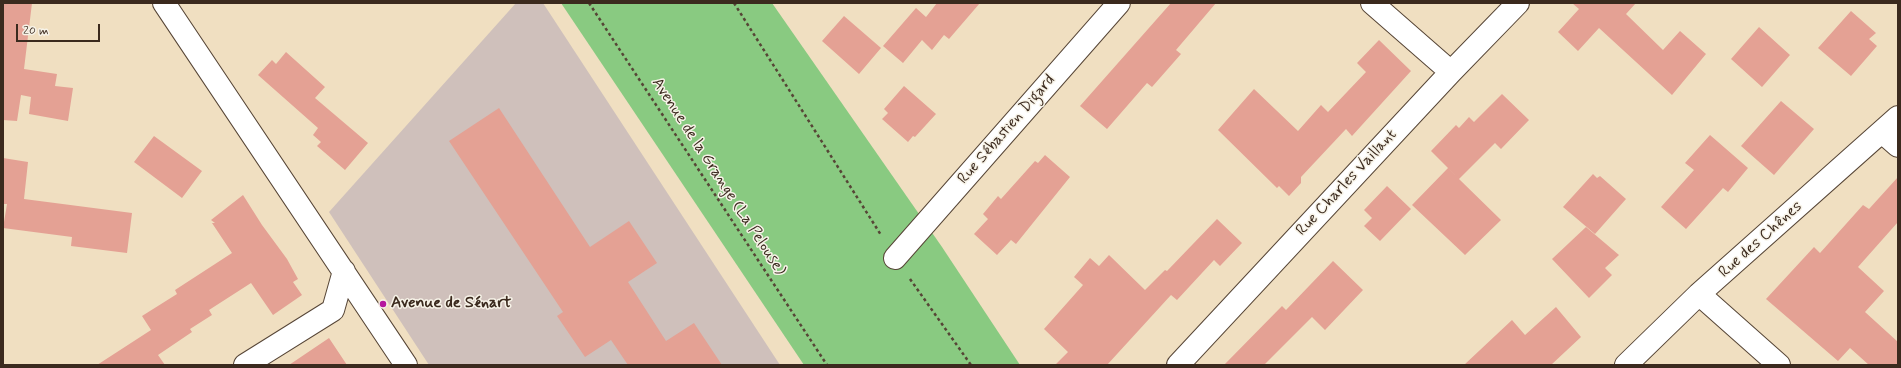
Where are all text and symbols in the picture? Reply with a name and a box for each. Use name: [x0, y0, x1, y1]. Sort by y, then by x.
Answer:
scale bar: [18, 16, 102, 42]
text: 20 m: [23, 23, 49, 39]
street label: Rue Sébastien Digard: [954, 71, 1060, 189]
street label: Avenue de la Grange (La Pelouse): [647, 75, 789, 279]
street label: Rue Charles Vaillant: [1293, 126, 1401, 240]
street label: Rue des Chênes: [1715, 198, 1807, 282]
place label: Avenue de Sénart: [391, 294, 511, 314]
marker: Avenue de Sénart: [378, 299, 388, 309]

